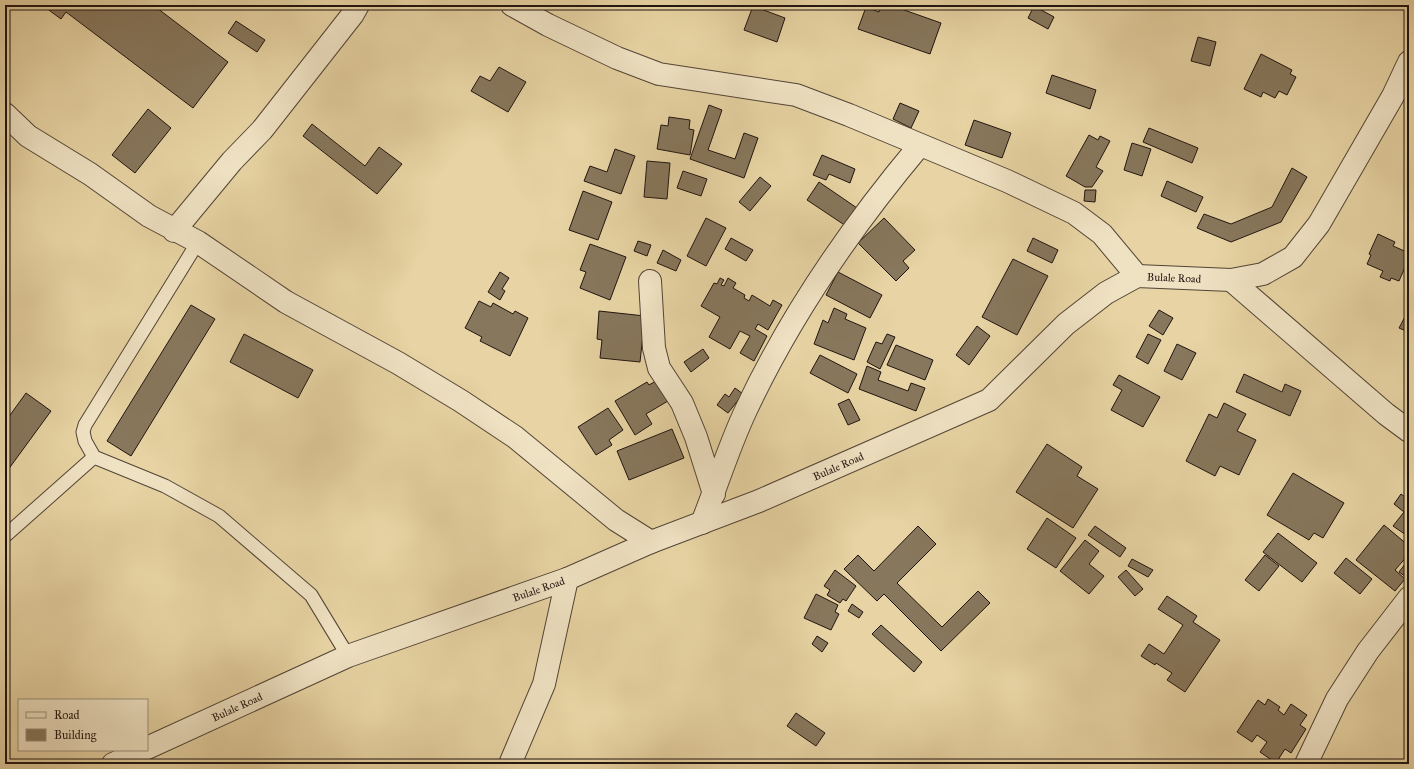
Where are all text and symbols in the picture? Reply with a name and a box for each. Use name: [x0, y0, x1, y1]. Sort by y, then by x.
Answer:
street label: Bulale Road: [1147, 270, 1202, 285]
street label: Bulale Road: [811, 449, 866, 483]
street label: Bulale Road: [511, 574, 567, 604]
street label: Bulale Road: [210, 689, 265, 724]
legend: [18, 699, 148, 751]
text: Road: [54, 708, 80, 722]
text: Building: [54, 728, 97, 743]

